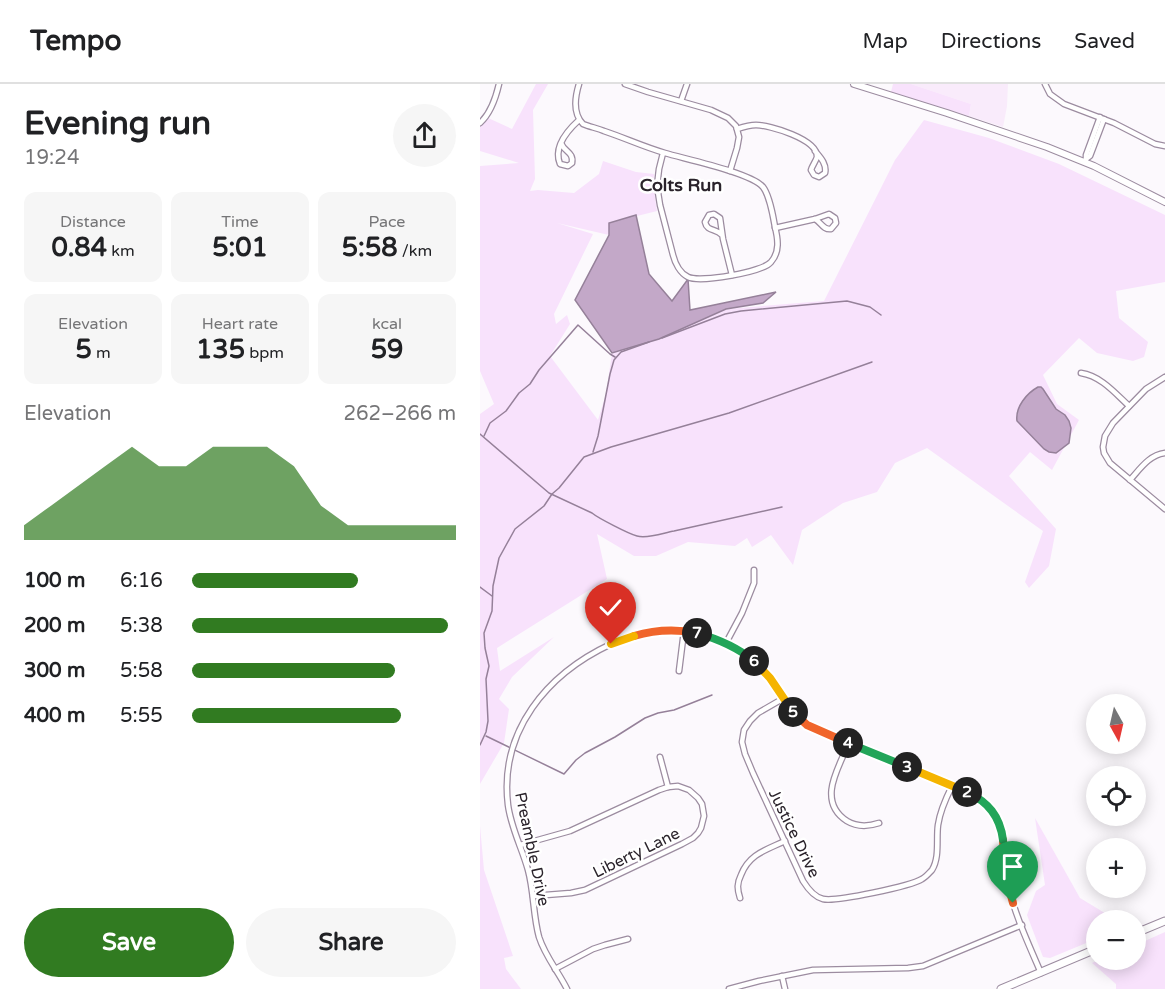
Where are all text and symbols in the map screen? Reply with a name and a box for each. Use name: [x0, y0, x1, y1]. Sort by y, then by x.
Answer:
text: Tempo: [30, 24, 122, 58]
text: Map: [862, 29, 908, 54]
text: Directions: [941, 29, 1041, 54]
text: Saved: [1074, 29, 1135, 54]
text: Evening run: [24, 104, 211, 143]
button: share: [393, 104, 456, 167]
text: 19:24: [24, 146, 79, 170]
district label: Colts Run: [640, 174, 722, 196]
text: Distance: [60, 212, 126, 232]
text: Time: [221, 212, 259, 232]
text: Pace: [369, 212, 405, 232]
text: 0.84: [51, 232, 107, 263]
text: 5:01: [212, 232, 268, 263]
text: 5:58: [342, 232, 398, 263]
text: km: [107, 241, 135, 261]
text: /km: [398, 241, 432, 261]
text: Elevation: [58, 314, 128, 334]
text: Heart rate: [202, 314, 278, 334]
text: kcal: [372, 314, 402, 334]
text: 5: [75, 334, 92, 365]
text: 135: [196, 334, 245, 365]
text: 59: [371, 334, 403, 365]
text: m: [92, 343, 111, 363]
text: bpm: [245, 343, 284, 363]
text: Elevation: [24, 402, 111, 426]
text: 262–266 m: [343, 402, 456, 426]
text: 100 m: [24, 569, 85, 593]
text: 6:16: [120, 569, 163, 593]
pin: [585, 582, 636, 644]
icon: check: [594, 591, 627, 624]
text: 200 m: [24, 614, 85, 638]
text: 5:38: [120, 614, 163, 638]
pin: 7: [682, 618, 712, 648]
text: 7: [692, 623, 702, 643]
pin: 6: [739, 646, 769, 676]
text: 6: [749, 651, 759, 671]
text: 300 m: [24, 659, 85, 683]
text: 5:58: [120, 659, 163, 683]
north arrow: [1086, 694, 1146, 754]
map controls: [1086, 694, 1146, 970]
pin: 5: [778, 697, 808, 727]
text: 5: [788, 702, 798, 722]
text: 400 m: [24, 704, 85, 728]
text: 5:55: [120, 704, 163, 728]
pin: 4: [833, 728, 863, 758]
text: 4: [843, 733, 853, 753]
pin: 3: [892, 752, 922, 782]
text: 3: [902, 757, 912, 777]
button: locate: [1086, 766, 1146, 826]
pin: 2: [952, 777, 982, 807]
text: 2: [962, 782, 972, 802]
street label: Justice Drive: [764, 786, 824, 881]
street label: Preamble Drive: [510, 790, 554, 908]
street label: Liberty Lane: [590, 823, 683, 883]
button: +: [1086, 838, 1146, 898]
pin: [987, 841, 1038, 903]
icon: arrive: [996, 850, 1029, 883]
button: Save: [24, 908, 234, 977]
button: Share: [246, 908, 456, 977]
button: −: [1086, 910, 1146, 970]

